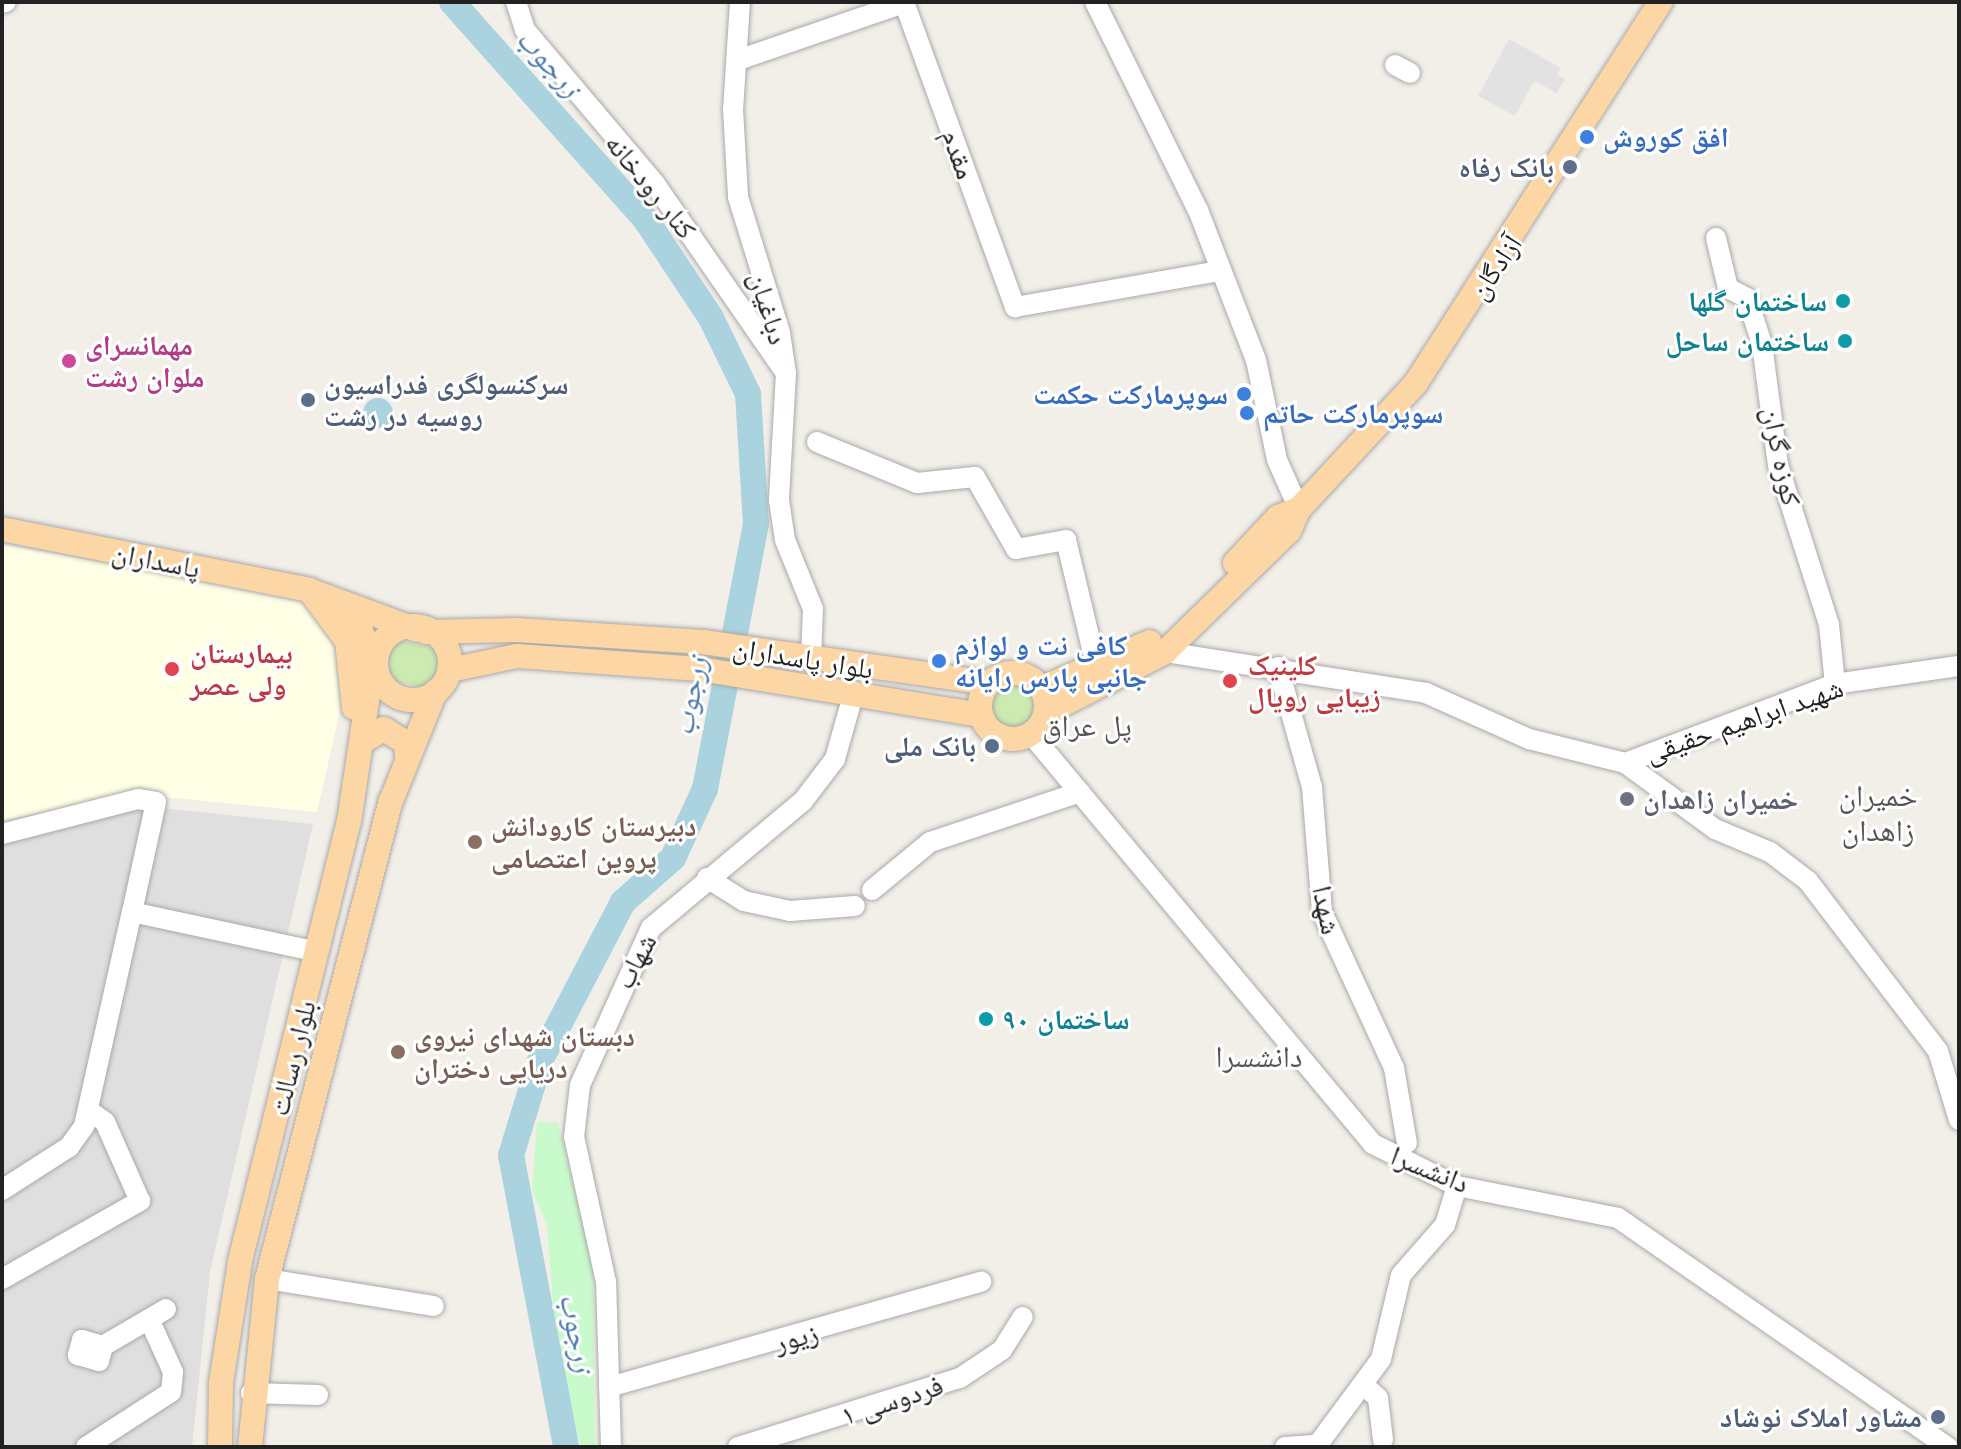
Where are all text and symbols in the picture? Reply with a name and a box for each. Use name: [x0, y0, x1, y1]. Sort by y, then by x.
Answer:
water label: زرجوب: [509, 21, 589, 105]
place label: افق کوروش: [1603, 120, 1729, 154]
street label: مقدم: [935, 124, 983, 184]
street label: کنار رودخانه: [598, 127, 704, 245]
marker: افق کوروش: [1578, 128, 1596, 146]
place label: بانک رفاه: [1459, 150, 1554, 184]
marker: بانک رفاه: [1561, 158, 1579, 176]
street label: آزادگان: [1461, 228, 1529, 306]
street label: دباغیان: [742, 268, 796, 348]
place label: ساختمان گلها: [1688, 284, 1827, 318]
marker: ساختمان گلها: [1834, 292, 1852, 310]
place label: ساختمان ساحل: [1666, 324, 1829, 358]
place label: مهمانسرای ملوان رشت: [85, 328, 205, 394]
marker: ساختمان ساحل: [1836, 332, 1854, 350]
marker: مهمانسرای ملوان رشت: [60, 352, 78, 370]
place label: سرکنسولگری فدراسیون روسیه در رشت: [324, 367, 569, 433]
place label: سوپرمارکت حکمت: [1033, 377, 1228, 411]
marker: سوپرمارکت حکمت: [1235, 385, 1253, 403]
marker: سرکنسولگری فدراسیون روسیه در رشت: [299, 391, 317, 409]
place label: سوپرمارکت حاتم: [1263, 396, 1443, 430]
street label: کوزه گران: [1755, 403, 1809, 509]
marker: سوپرمارکت حاتم: [1238, 404, 1256, 422]
street label: پاسداران: [109, 535, 203, 585]
place label: کافی نت و لوازم جانبی پارس رایانه: [955, 628, 1147, 694]
street label: بلوار پاسداران: [731, 630, 875, 686]
place label: بیمارستان ولی عصر: [190, 636, 293, 702]
place label: کلینیک زیبایی رویال: [1248, 648, 1381, 714]
marker: کافی نت و لوازم جانبی پارس رایانه: [930, 652, 948, 670]
water label: زرجوب: [665, 654, 715, 738]
marker: بیمارستان ولی عصر: [161, 658, 183, 680]
marker: کلینیک زیبایی رویال: [1219, 670, 1241, 692]
street label: شهید ابراهیم حقیقی: [1641, 670, 1847, 770]
district label: پل عراق: [1042, 708, 1132, 744]
place label: بانک ملی: [884, 729, 976, 763]
marker: بانک ملی: [983, 737, 1001, 755]
district label: خمیران زاهدان: [1838, 778, 1918, 848]
place label: خمیران زاهدان: [1643, 782, 1798, 816]
marker: خمیران زاهدان: [1618, 790, 1636, 808]
place label: دبیرستان کارودانش پروین اعتصامی: [491, 809, 696, 875]
marker: دبیرستان کارودانش پروین اعتصامی: [466, 833, 484, 851]
street label: شهدا: [1305, 883, 1349, 937]
street label: شهاب: [607, 928, 663, 994]
street label: بلوار رسالت: [261, 997, 323, 1119]
place label: ساختمان ۹۰: [1002, 1002, 1130, 1036]
marker: ساختمان ۹۰: [977, 1010, 995, 1028]
place label: دبستان شهدای نیروی دریایی دختران: [414, 1019, 635, 1085]
district label: دانشسرا: [1216, 1039, 1302, 1075]
marker: دبستان شهدای نیروی دریایی دختران: [389, 1043, 407, 1061]
street label: دانشسرا: [1386, 1138, 1474, 1200]
water label: زرجوب: [552, 1291, 602, 1375]
street label: زیور: [770, 1315, 822, 1359]
street label: فردوسی ۱: [837, 1368, 947, 1432]
place label: مشاور املاک نوشاد: [1720, 1400, 1922, 1434]
marker: مشاور املاک نوشاد: [1929, 1408, 1947, 1426]

